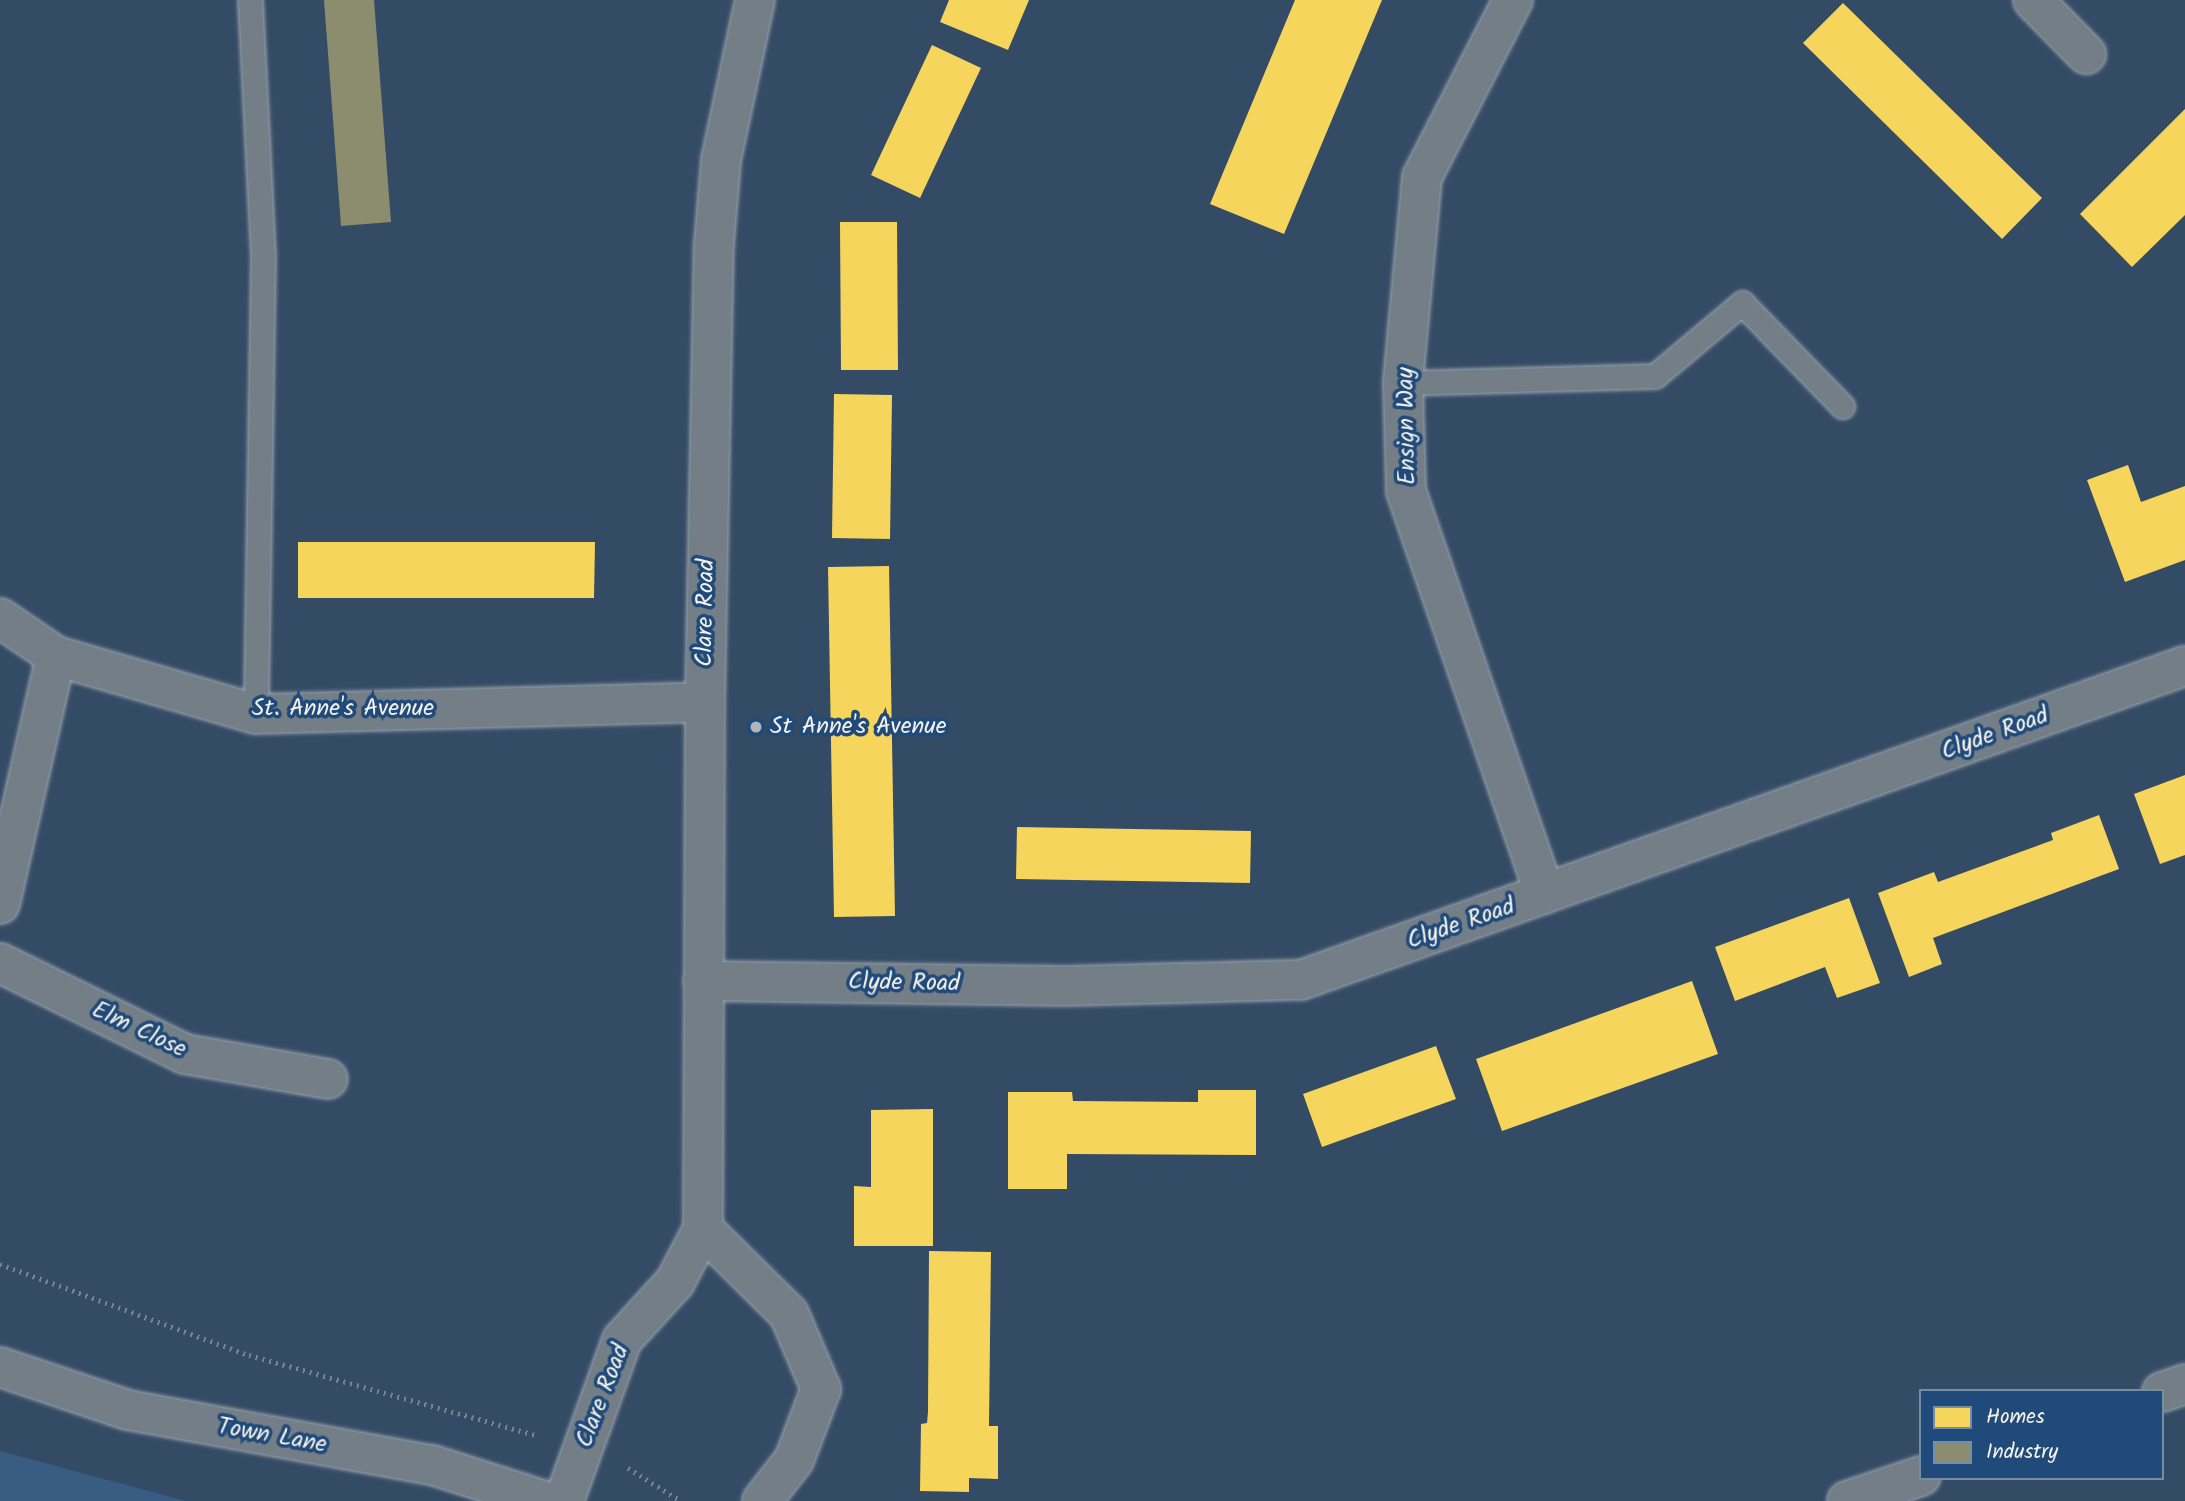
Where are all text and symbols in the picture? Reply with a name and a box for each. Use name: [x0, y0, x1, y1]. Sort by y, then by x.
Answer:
street label: Ensign Way: [1392, 367, 1422, 485]
street label: Clare Road: [691, 559, 721, 667]
street label: St. Anne's Avenue: [252, 695, 434, 723]
street label: Clyde Road: [1937, 701, 2053, 767]
place label: St Anne's Avenue: [770, 713, 947, 741]
marker: St Anne's Avenue: [748, 719, 764, 735]
street label: Clyde Road: [1403, 892, 1519, 956]
street label: Clyde Road: [848, 968, 960, 998]
street label: Elm Close: [87, 996, 191, 1064]
street label: Clare Road: [570, 1340, 636, 1452]
legend: [1919, 1389, 2164, 1480]
text: Homes: [1986, 1401, 2045, 1434]
street label: Town Lane: [215, 1412, 329, 1460]
text: Industry: [1986, 1436, 2058, 1469]

